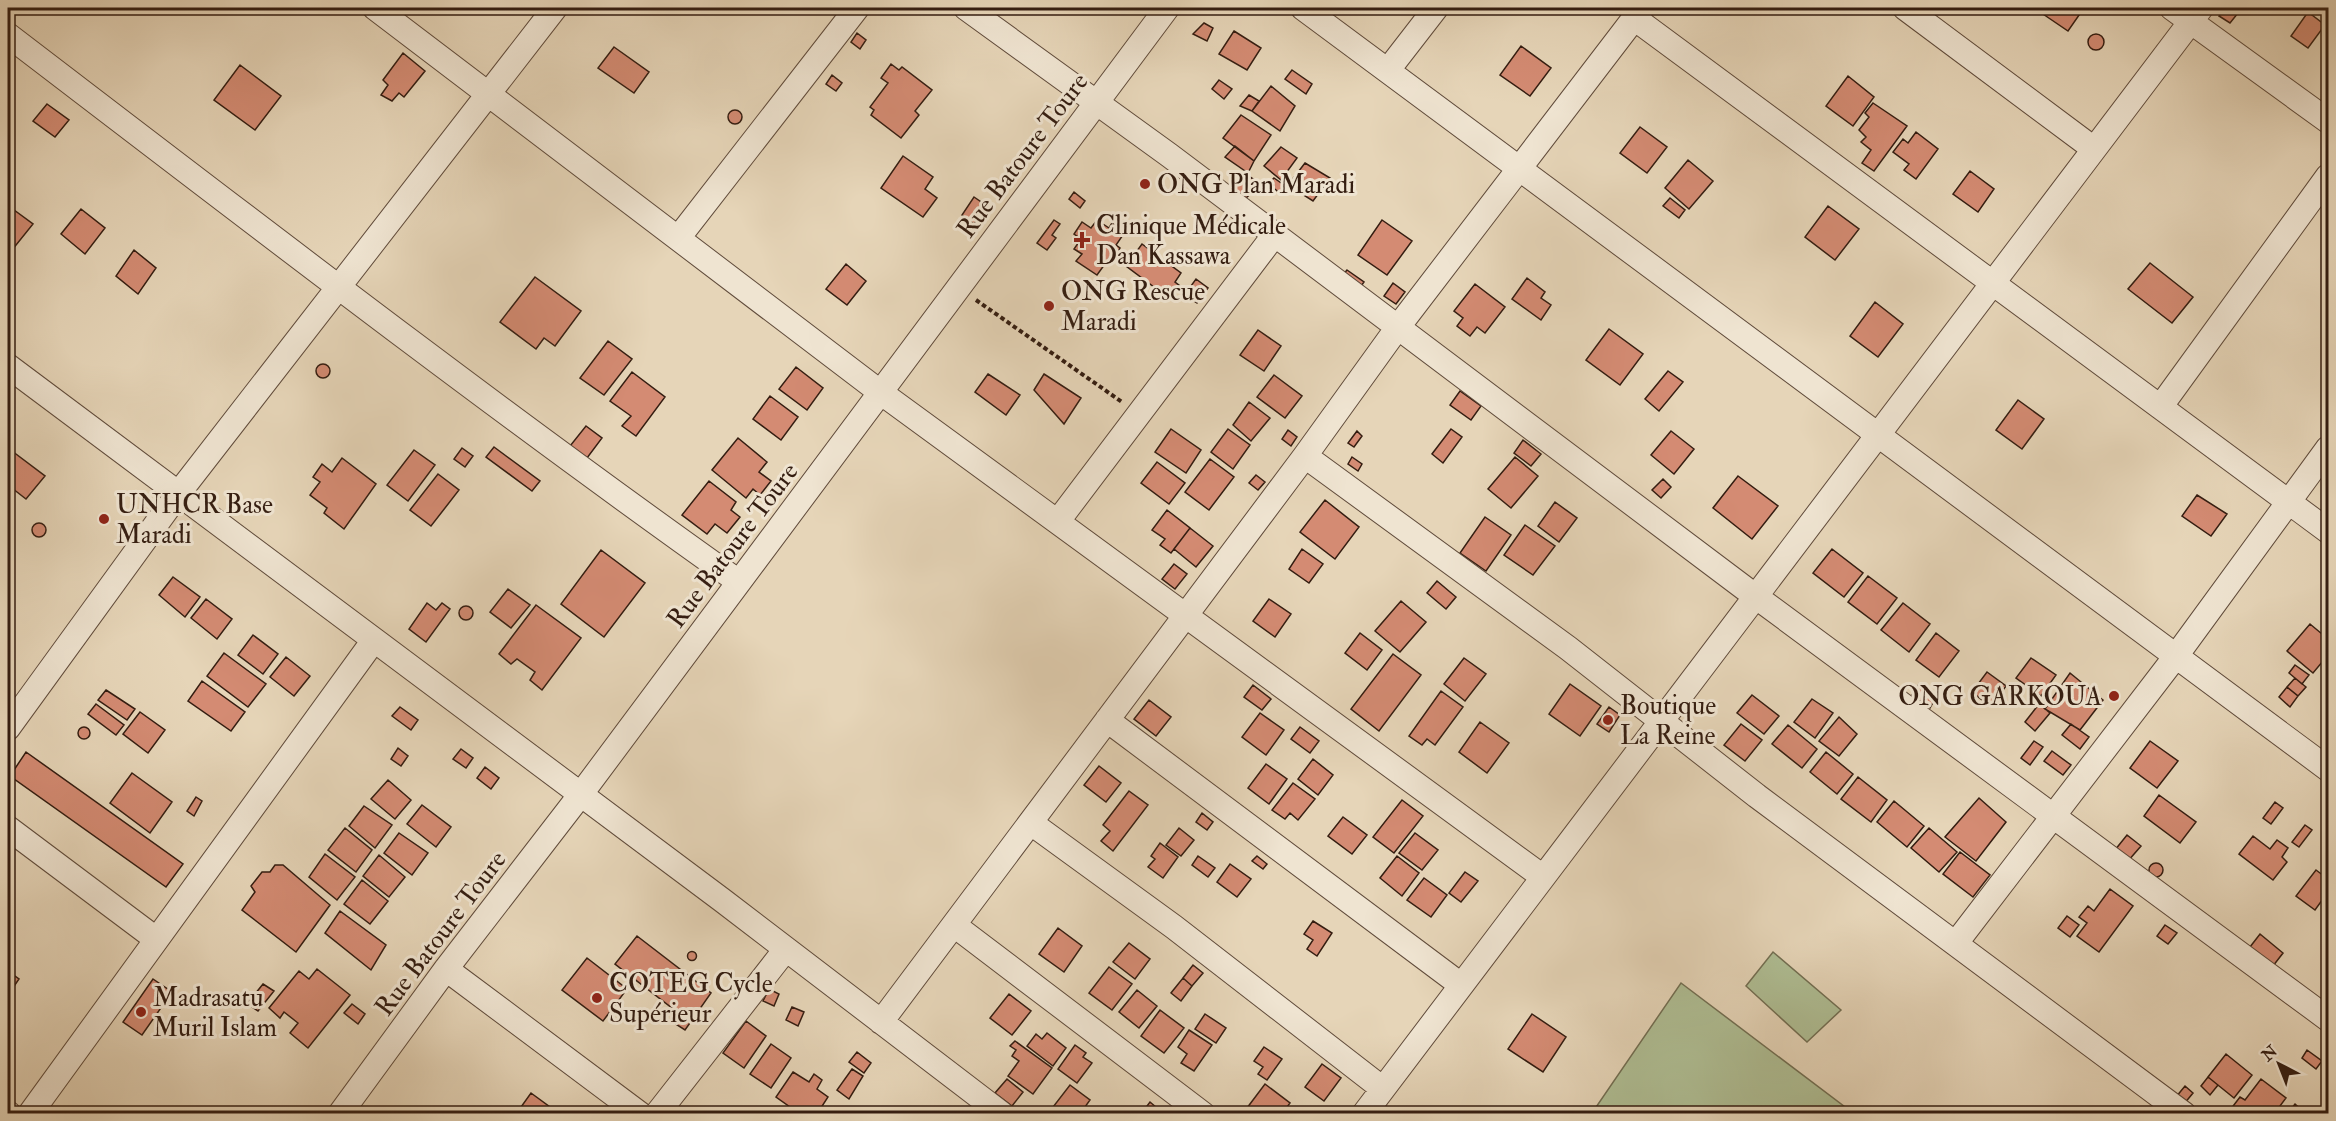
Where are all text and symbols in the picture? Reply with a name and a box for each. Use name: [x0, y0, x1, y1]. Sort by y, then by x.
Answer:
street label: Rue Batoure Toure: [950, 67, 1095, 245]
place label: ONG Plan Maradi: [1157, 169, 1355, 201]
marker: ONG Plan Maradi: [1138, 177, 1152, 191]
place label: Clinique Médicale Dan Kassawa: [1096, 210, 1286, 272]
marker: Clinique Médicale Dan Kassawa: [1073, 231, 1091, 249]
place label: ONG Rescue Maradi: [1061, 276, 1205, 338]
marker: ONG Rescue Maradi: [1042, 299, 1056, 313]
street label: Rue Batoure Toure: [660, 457, 805, 635]
place label: UNHCR Base Maradi: [116, 489, 273, 551]
marker: UNHCR Base Maradi: [97, 512, 111, 526]
place label: ONG GARKOUA: [1898, 681, 2102, 713]
marker: ONG GARKOUA: [2107, 689, 2121, 703]
place label: Boutique La Reine: [1620, 690, 1716, 752]
marker: Boutique La Reine: [1601, 713, 1615, 727]
street label: Rue Batoure Toure: [368, 845, 513, 1023]
place label: COTEG Cycle Supérieur: [609, 968, 773, 1031]
place label: Madrasatu Muril Islam: [153, 982, 277, 1044]
marker: COTEG Cycle Supérieur: [590, 991, 604, 1005]
marker: Madrasatu Muril Islam: [134, 1005, 148, 1019]
north arrow: [2249, 1034, 2309, 1094]
text: N: [2257, 1041, 2282, 1066]

